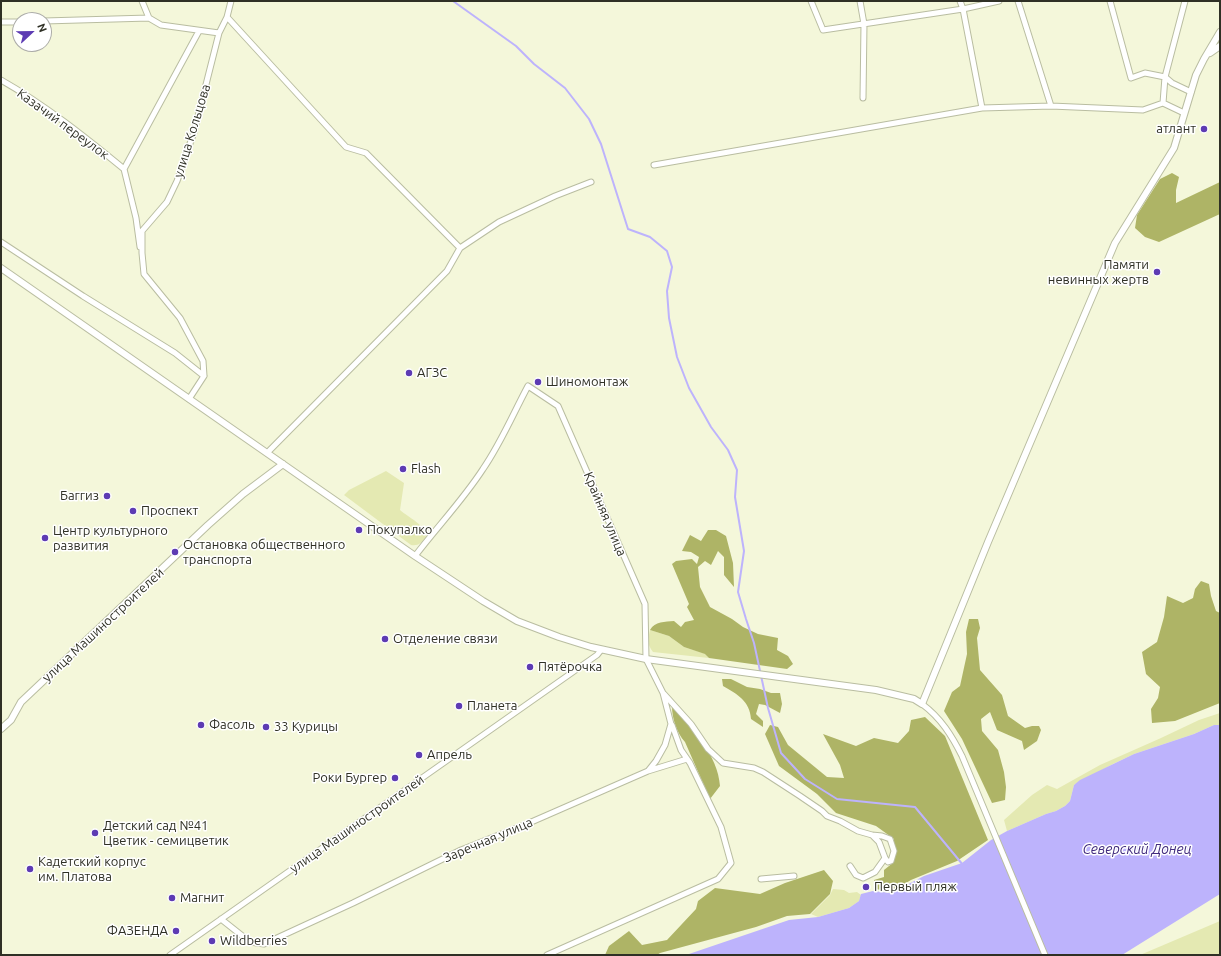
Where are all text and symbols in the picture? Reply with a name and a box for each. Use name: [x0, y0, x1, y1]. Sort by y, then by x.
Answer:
north arrow: [12, 12, 52, 52]
text: N: [35, 22, 49, 34]
street label: улица Кольцова: [170, 82, 214, 180]
street label: Казачий переулок: [14, 85, 112, 163]
place label: атлант: [1156, 121, 1196, 137]
marker: атлант: [1199, 124, 1209, 134]
place label: Памяти невинных жертв: [1048, 257, 1149, 288]
marker: Памяти невинных жертв: [1152, 267, 1162, 277]
place label: АГЗС: [417, 365, 447, 381]
marker: АГЗС: [404, 368, 414, 378]
place label: Шиномонтаж: [546, 374, 628, 390]
marker: Шиномонтаж: [533, 377, 543, 387]
place label: Flash: [411, 461, 441, 477]
marker: Flash: [398, 464, 408, 474]
street label: Крайняя улица: [580, 470, 630, 558]
place label: Баггиз: [60, 488, 99, 504]
marker: Баггиз: [102, 491, 112, 501]
place label: Проспект: [141, 503, 198, 519]
marker: Проспект: [128, 506, 138, 516]
place label: Покупалко: [367, 522, 432, 538]
place label: Центр культурного развития: [53, 523, 168, 554]
marker: Покупалко: [354, 525, 364, 535]
marker: Центр культурного развития: [40, 533, 50, 543]
place label: Остановка общественного транспорта: [183, 537, 345, 568]
marker: Остановка общественного транспорта: [170, 547, 180, 557]
street label: улица Машиностроителей: [39, 565, 167, 685]
place label: Отделение связи: [393, 631, 498, 647]
marker: Отделение связи: [380, 634, 390, 644]
place label: Пятёрочка: [538, 659, 602, 675]
marker: Пятёрочка: [525, 662, 535, 672]
place label: Планета: [467, 698, 517, 714]
marker: Планета: [454, 701, 464, 711]
place label: Фасоль: [209, 717, 255, 733]
place label: 33 Курицы: [274, 719, 338, 735]
marker: Фасоль: [196, 720, 206, 730]
marker: 33 Курицы: [261, 722, 271, 732]
place label: Апрель: [427, 747, 472, 763]
marker: Апрель: [414, 750, 424, 760]
place label: Роки Бургер: [313, 770, 387, 786]
street label: улица Машиностроителей: [287, 772, 427, 876]
marker: Роки Бургер: [390, 773, 400, 783]
street label: Заречная улица: [441, 814, 535, 866]
place label: Детский сад №41 Цветик - семицветик: [103, 818, 229, 849]
marker: Детский сад №41 Цветик - семицветик: [90, 828, 100, 838]
water label: Северский Донец: [1082, 841, 1192, 857]
place label: Кадетский корпус им. Платова: [38, 854, 146, 885]
marker: Кадетский корпус им. Платова: [25, 864, 35, 874]
place label: Первый пляж: [874, 879, 957, 895]
marker: Первый пляж: [861, 882, 871, 892]
place label: Магнит: [180, 890, 224, 906]
marker: Магнит: [167, 893, 177, 903]
place label: ФАЗЕНДА: [107, 923, 168, 939]
marker: ФАЗЕНДА: [171, 926, 181, 936]
place label: Wildberries: [220, 933, 287, 949]
marker: Wildberries: [207, 936, 217, 946]

